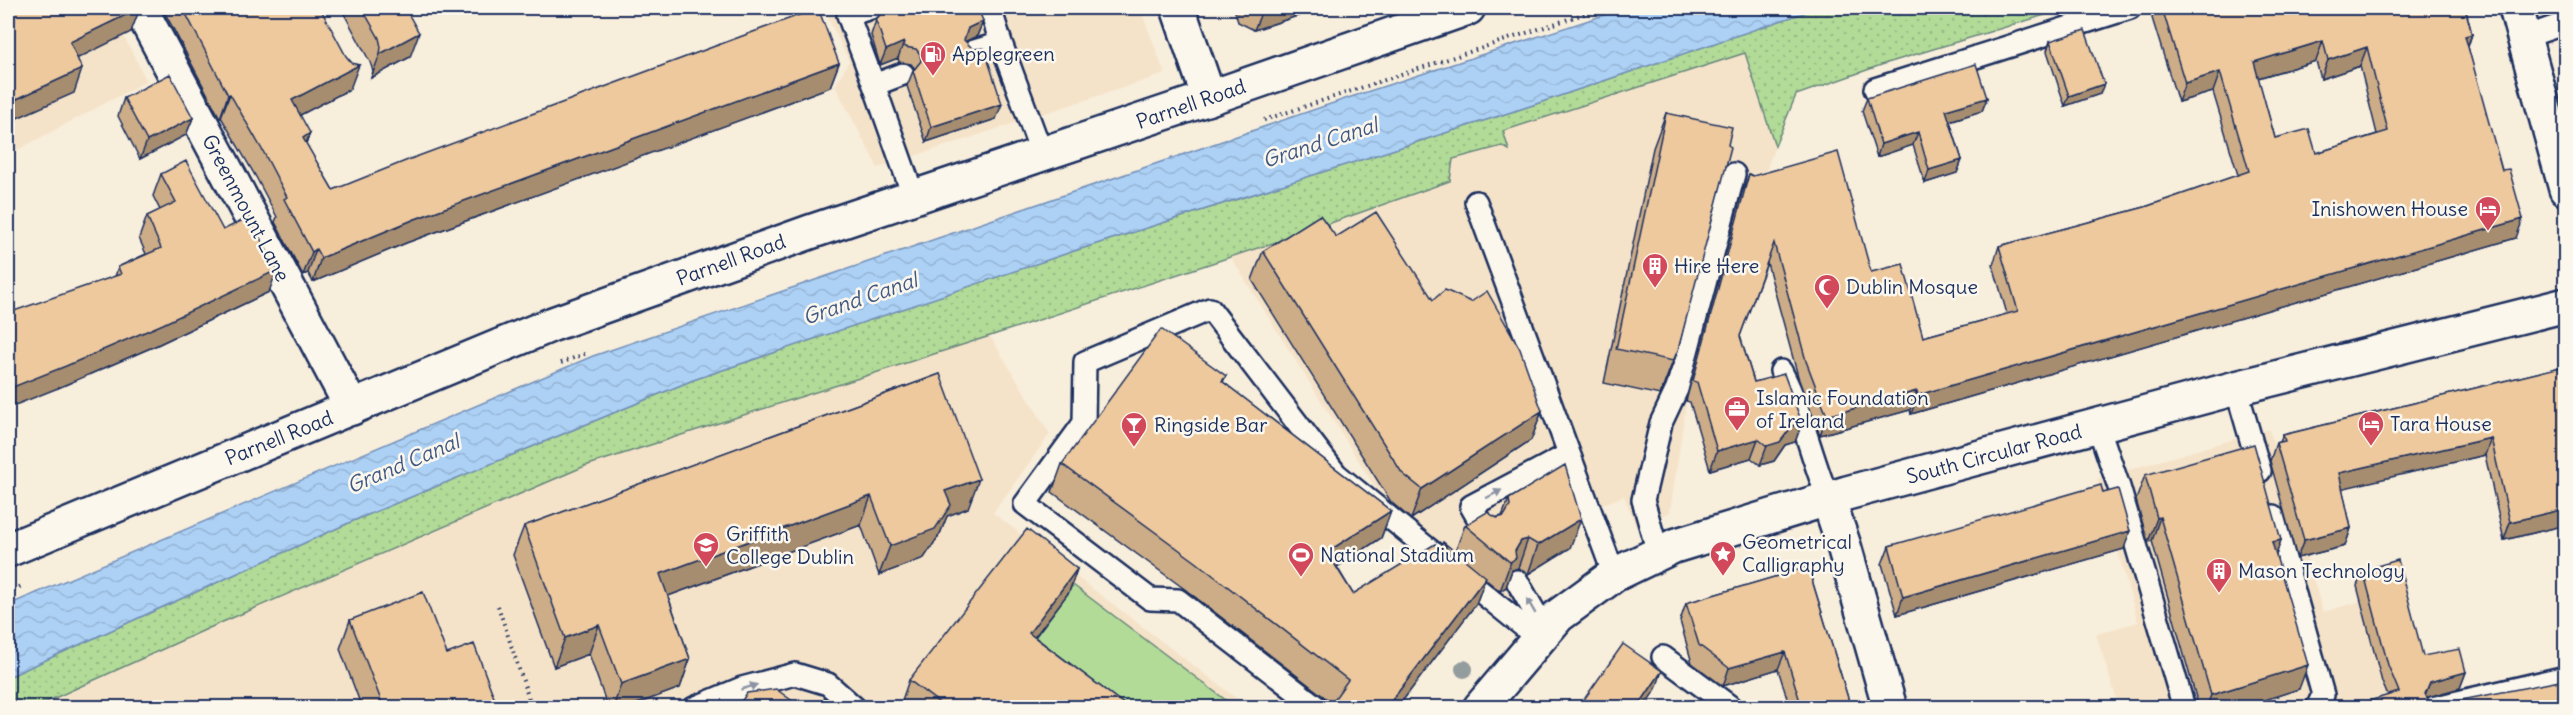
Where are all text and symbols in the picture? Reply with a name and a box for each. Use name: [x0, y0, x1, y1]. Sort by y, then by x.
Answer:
fuel station icon: Applegreen: [918, 39, 948, 77]
place label: Applegreen: [952, 41, 1055, 66]
street label: Parnell Road: [1133, 73, 1249, 134]
water label: Grand Canal: [1259, 110, 1384, 174]
street label: Greenmount Lane: [197, 130, 296, 286]
hotel icon: Inishowen House: [2473, 194, 2503, 232]
place label: Inishowen House: [2311, 196, 2468, 221]
street label: Parnell Road: [673, 228, 789, 291]
building icon: Hire Here: [1640, 251, 1670, 289]
place label: Hire Here: [1674, 253, 1759, 278]
water label: Grand Canal: [799, 265, 924, 331]
mosque icon: Dublin Mosque: [1812, 272, 1842, 310]
place label: Dublin Mosque: [1846, 274, 1978, 299]
place label: Islamic Foundation of Ireland: [1756, 385, 1929, 433]
office icon: Islamic Foundation of Ireland: [1722, 394, 1752, 432]
street label: Parnell Road: [221, 404, 337, 470]
hotel icon: Tara House: [2356, 409, 2386, 447]
bar icon: Ringside Bar: [1119, 410, 1149, 448]
place label: Tara House: [2390, 411, 2492, 436]
place label: Ringside Bar: [1154, 412, 1267, 437]
street label: South Circular Road: [1904, 418, 2084, 489]
water label: Grand Canal: [343, 426, 466, 499]
one-way arrow: [1486, 489, 1503, 499]
place label: Griffith College Dublin: [726, 521, 854, 569]
place label: Geometrical Calligraphy: [1742, 529, 1852, 577]
school or university icon: Griffith College Dublin: [691, 530, 721, 568]
place icon: Geometrical Calligraphy: [1708, 539, 1738, 577]
sports icon: National Stadium: [1286, 540, 1316, 578]
place label: National Stadium: [1320, 542, 1474, 567]
building icon: Mason Technology: [2204, 556, 2234, 594]
place label: Mason Technology: [2238, 558, 2405, 583]
one-way arrow: [1526, 597, 1536, 614]
one-way arrow: [740, 681, 758, 691]

